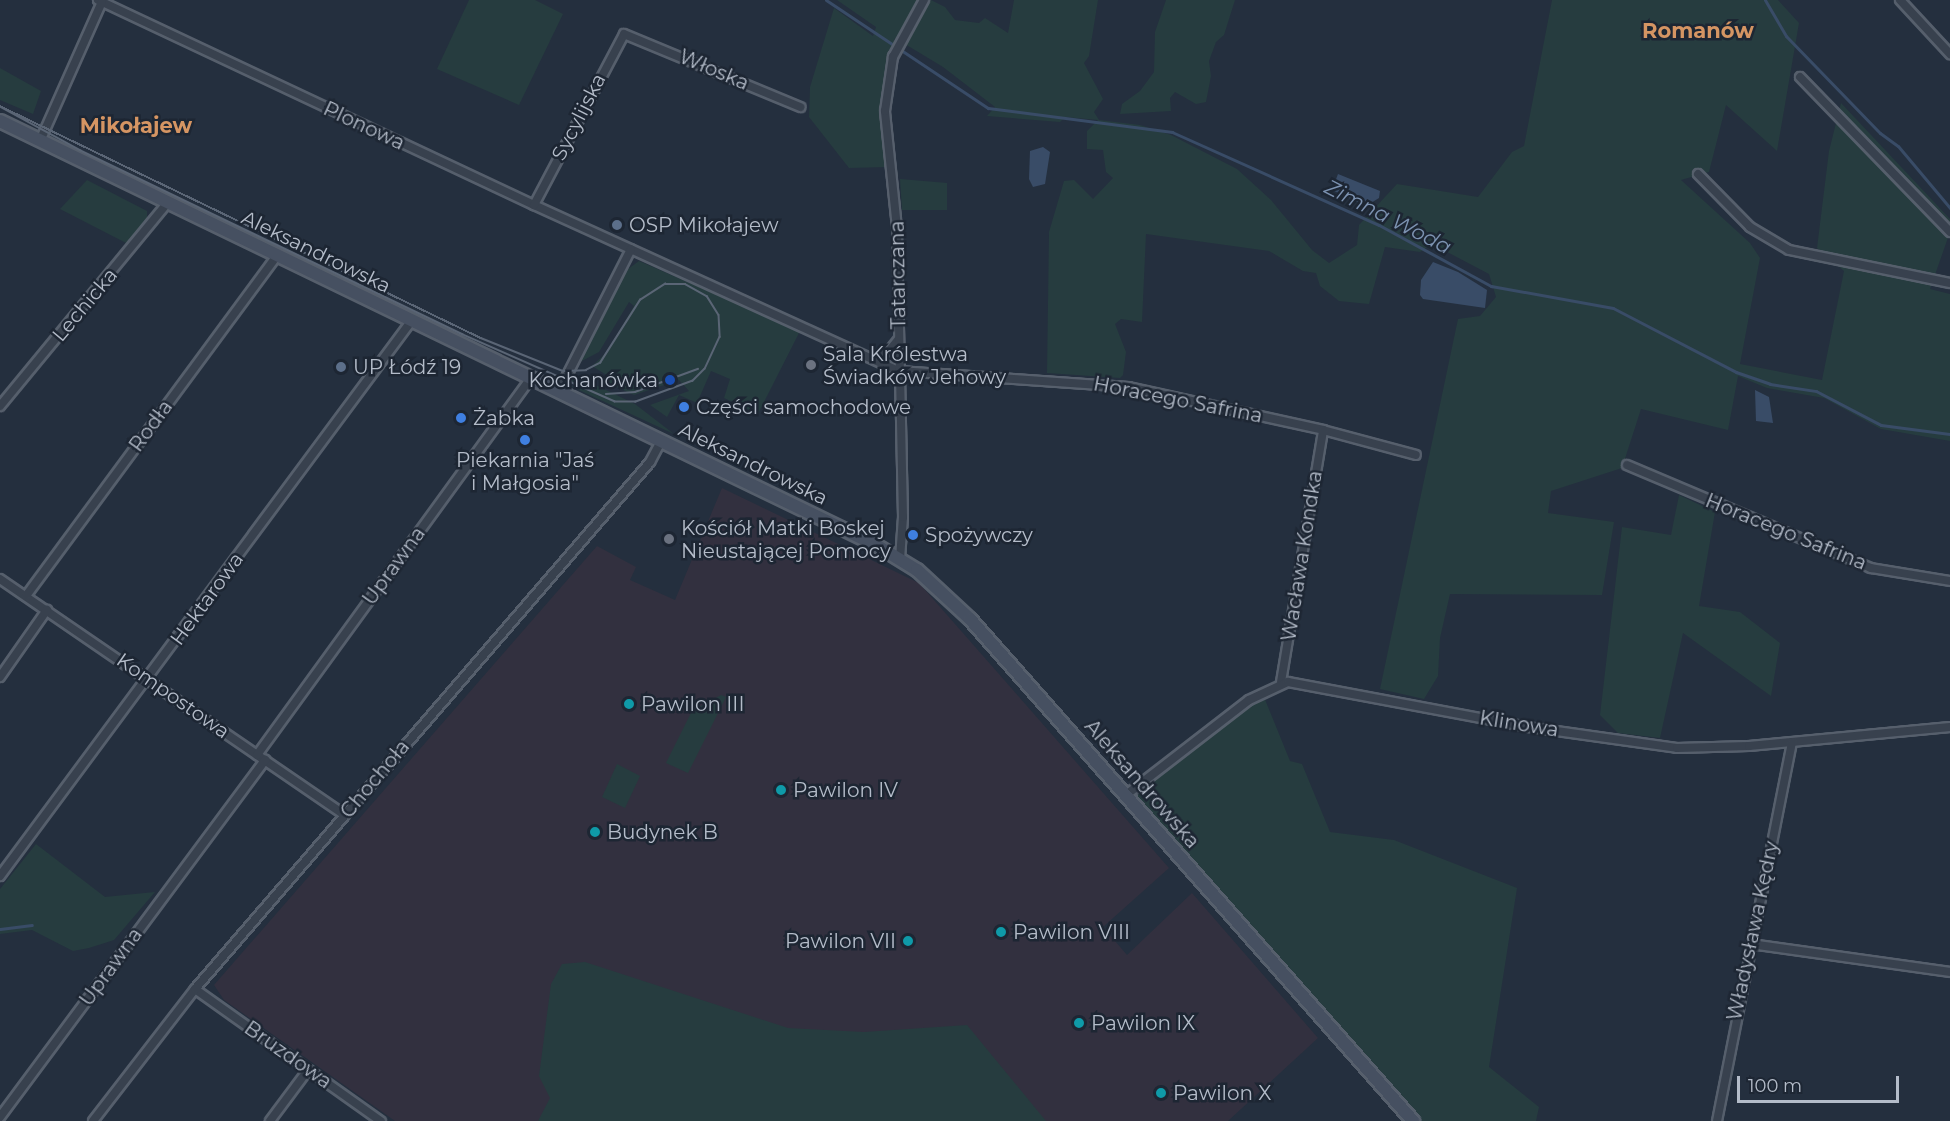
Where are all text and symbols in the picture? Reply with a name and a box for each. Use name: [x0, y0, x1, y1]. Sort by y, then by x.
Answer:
district label: Romanów: [1642, 18, 1754, 44]
street label: Włoska: [675, 45, 753, 95]
street label: Sycylijska: [547, 69, 611, 165]
street label: Plonowa: [319, 97, 409, 155]
district label: Mikołajew: [80, 113, 192, 139]
water label: Zimna Woda: [1320, 174, 1456, 260]
street label: Aleksandrowska: [238, 206, 394, 298]
place label: OSP Mikołajew: [629, 213, 779, 237]
marker: OSP Mikołajew: [610, 218, 624, 232]
street label: Tatarczana: [885, 221, 911, 329]
street label: Lechicka: [47, 263, 123, 347]
place label: Sala Królestwa Świadków Jehowy: [823, 342, 1006, 389]
place label: UP Łódź 19: [353, 355, 461, 379]
marker: Sala Królestwa Świadków Jehowy: [804, 358, 818, 372]
marker: UP Łódź 19: [334, 360, 348, 374]
place label: Kochanówka: [528, 368, 658, 392]
street label: Horacego Safrina: [1091, 372, 1265, 428]
marker: Kochanówka: [663, 373, 677, 387]
place label: Części samochodowe: [696, 395, 911, 419]
street label: Rodła: [124, 396, 178, 456]
marker: Części samochodowe: [677, 400, 691, 414]
place label: Żabka: [473, 406, 535, 430]
marker: Żabka: [454, 411, 468, 425]
street label: Aleksandrowska: [675, 418, 831, 510]
marker: Piekarnia "Jaś i Małgosia": [518, 433, 532, 447]
place label: Piekarnia "Jaś i Małgosia": [456, 449, 594, 496]
street label: Wacława Kondka: [1277, 469, 1327, 643]
street label: Horacego Safrina: [1702, 489, 1870, 575]
place label: Kościół Matki Boskej Nieustającej Pomocy: [681, 516, 891, 563]
street label: Uprawna: [358, 522, 430, 610]
place label: Spożywczy: [925, 523, 1033, 547]
marker: Spożywczy: [906, 528, 920, 542]
marker: Kościół Matki Boskej Nieustającej Pomocy: [662, 532, 676, 546]
street label: Hektarowa: [165, 548, 249, 650]
street label: Kompostowa: [112, 648, 234, 744]
place label: Pawilon III: [641, 692, 744, 716]
marker: Pawilon III: [622, 697, 636, 711]
street label: Klinowa: [1478, 706, 1560, 742]
street label: Aleksandrowska: [1080, 715, 1204, 853]
street label: Chochoła: [335, 735, 415, 823]
place label: Pawilon IV: [793, 778, 898, 802]
marker: Pawilon IV: [774, 783, 788, 797]
place label: Budynek B: [607, 820, 718, 844]
marker: Budynek B: [588, 825, 602, 839]
street label: Władysława Kędry: [1722, 839, 1784, 1023]
place label: Pawilon VIII: [1013, 920, 1130, 944]
street label: Uprawna: [75, 923, 147, 1011]
marker: Pawilon VIII: [994, 925, 1008, 939]
place label: Pawilon VII: [785, 929, 896, 953]
marker: Pawilon VII: [901, 934, 915, 948]
place label: Pawilon IX: [1091, 1011, 1195, 1035]
street label: Bruzdowa: [240, 1016, 336, 1094]
marker: Pawilon IX: [1072, 1016, 1086, 1030]
scale bar: [1740, 1064, 1902, 1102]
text: 100 m: [1748, 1075, 1802, 1097]
place label: Pawilon X: [1173, 1081, 1271, 1105]
marker: Pawilon X: [1154, 1086, 1168, 1100]

